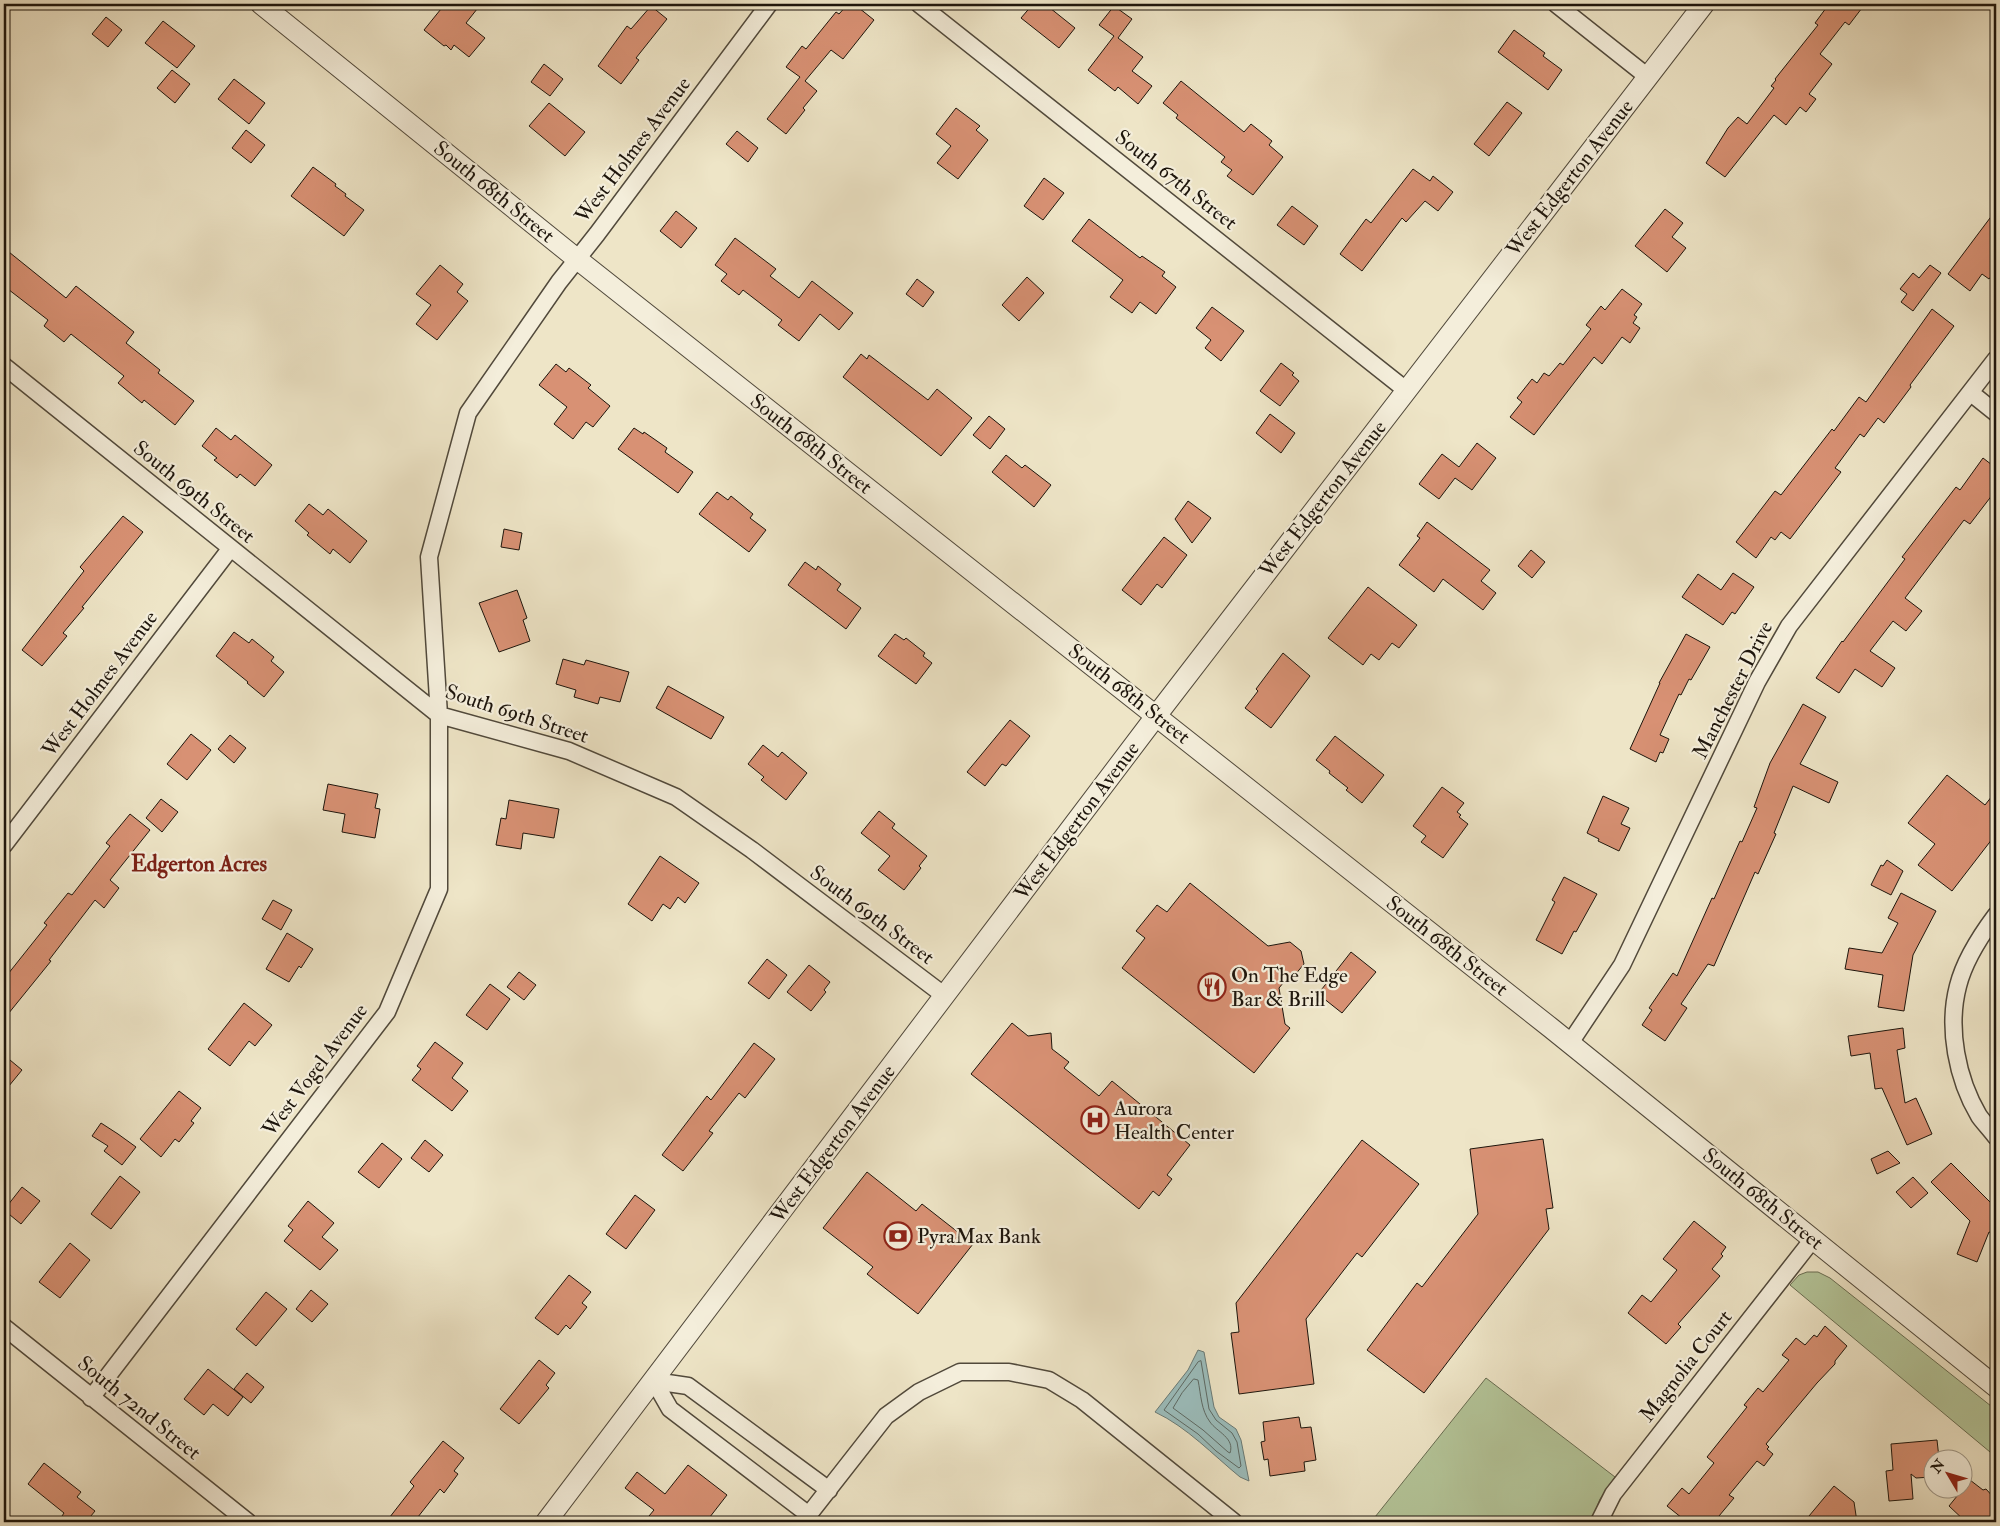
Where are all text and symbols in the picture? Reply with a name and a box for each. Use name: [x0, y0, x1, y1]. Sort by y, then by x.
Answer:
street label: West Holmes Avenue: [569, 71, 697, 229]
street label: West Edgerton Avenue: [1500, 94, 1640, 263]
street label: South 67th Street: [1109, 124, 1243, 236]
street label: South 68th Street: [428, 135, 560, 249]
street label: South 68th Street: [744, 388, 878, 500]
street label: West Edgerton Avenue: [1253, 415, 1393, 584]
street label: South 69th Street: [128, 435, 261, 549]
street label: West Holmes Avenue: [36, 605, 164, 763]
street label: Manchester Drive: [1687, 616, 1779, 763]
street label: South 68th Street: [1062, 638, 1196, 750]
street label: South 69th Street: [442, 678, 592, 750]
street label: West Edgerton Avenue: [1008, 736, 1146, 907]
district label: Edgerton Acres: [131, 850, 268, 879]
street label: South 69th Street: [804, 859, 940, 971]
street label: South 68th Street: [1380, 890, 1514, 1002]
place label: On The Edge Bar & Brill: [1231, 962, 1348, 1013]
restaurant icon: On The Edge Bar & Brill: [1197, 972, 1227, 1002]
street label: West Vogel Avenue: [256, 998, 374, 1143]
street label: West Edgerton Avenue: [764, 1059, 902, 1230]
place label: Aurora Health Center: [1113, 1095, 1234, 1146]
hospital icon: Aurora Health Center: [1080, 1105, 1110, 1135]
street label: South 68th Street: [1697, 1142, 1829, 1256]
bank icon: PyraMax Bank: [883, 1221, 913, 1251]
place label: PyraMax Bank: [917, 1223, 1041, 1250]
street label: Magnolia Court: [1634, 1304, 1738, 1427]
street label: South 72nd Street: [72, 1350, 206, 1466]
north arrow: [1922, 1448, 1972, 1498]
text: N: [1927, 1456, 1949, 1477]

